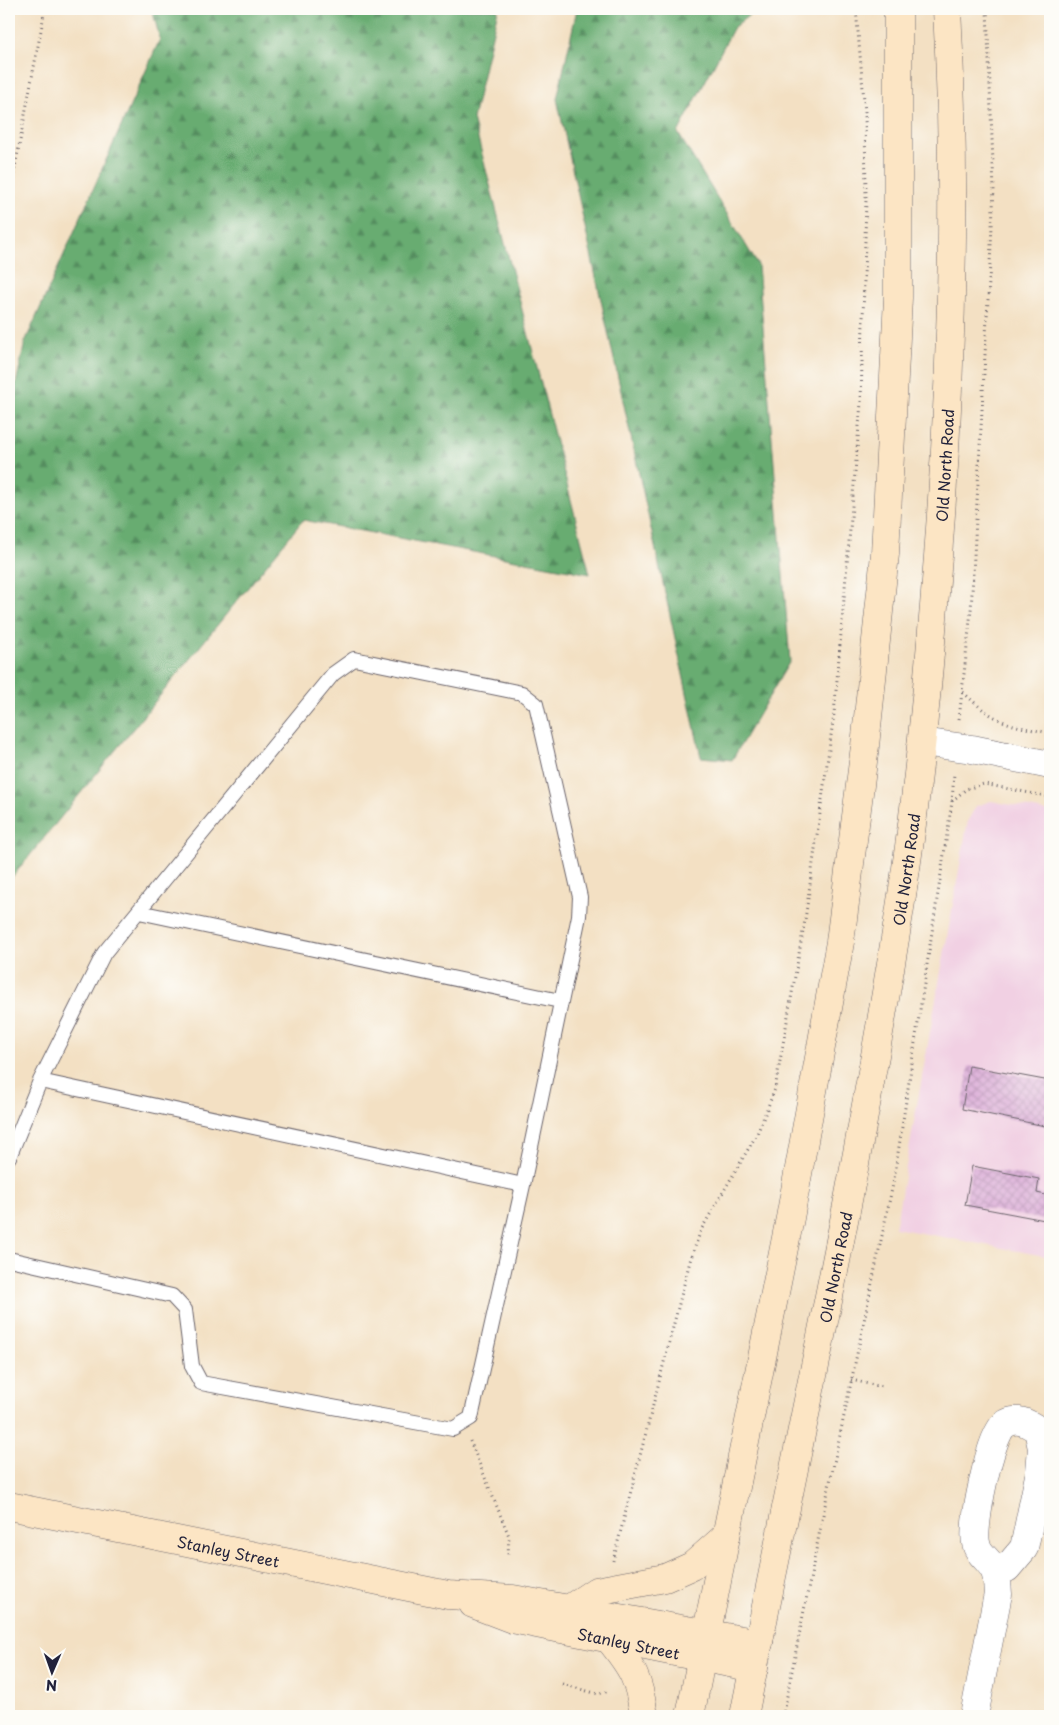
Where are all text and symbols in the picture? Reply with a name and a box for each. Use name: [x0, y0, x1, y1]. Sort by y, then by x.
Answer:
street label: Old North Road: [929, 408, 959, 523]
street label: Old North Road: [886, 812, 925, 927]
street label: Old North Road: [813, 1209, 857, 1325]
street label: Stanley Street: [175, 1529, 282, 1572]
street label: Stanley Street: [576, 1621, 682, 1664]
north arrow: [28, 1648, 78, 1698]
text: N: [46, 1675, 57, 1696]

